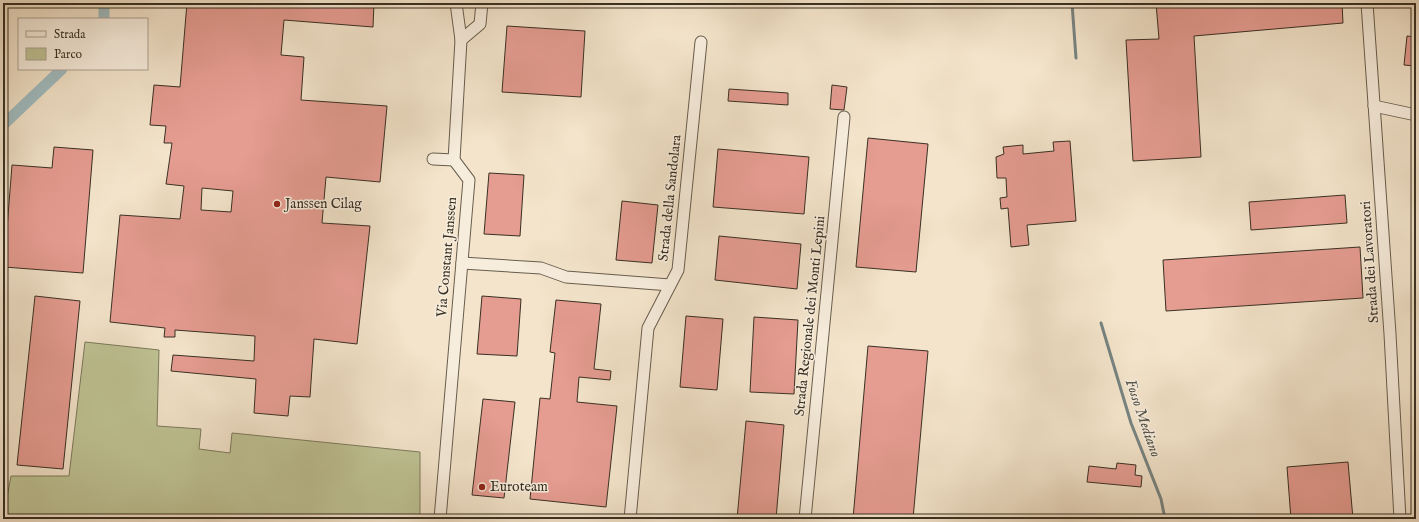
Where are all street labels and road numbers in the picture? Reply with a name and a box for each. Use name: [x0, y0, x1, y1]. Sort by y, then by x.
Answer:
street label: Strada della Sandolara: [654, 133, 686, 262]
street label: Via Constant Janssen: [433, 196, 461, 319]
street label: Strada dei Lavoratori: [1357, 200, 1383, 324]
street label: Strada Regionale dei Monti Lepini: [791, 215, 830, 417]

